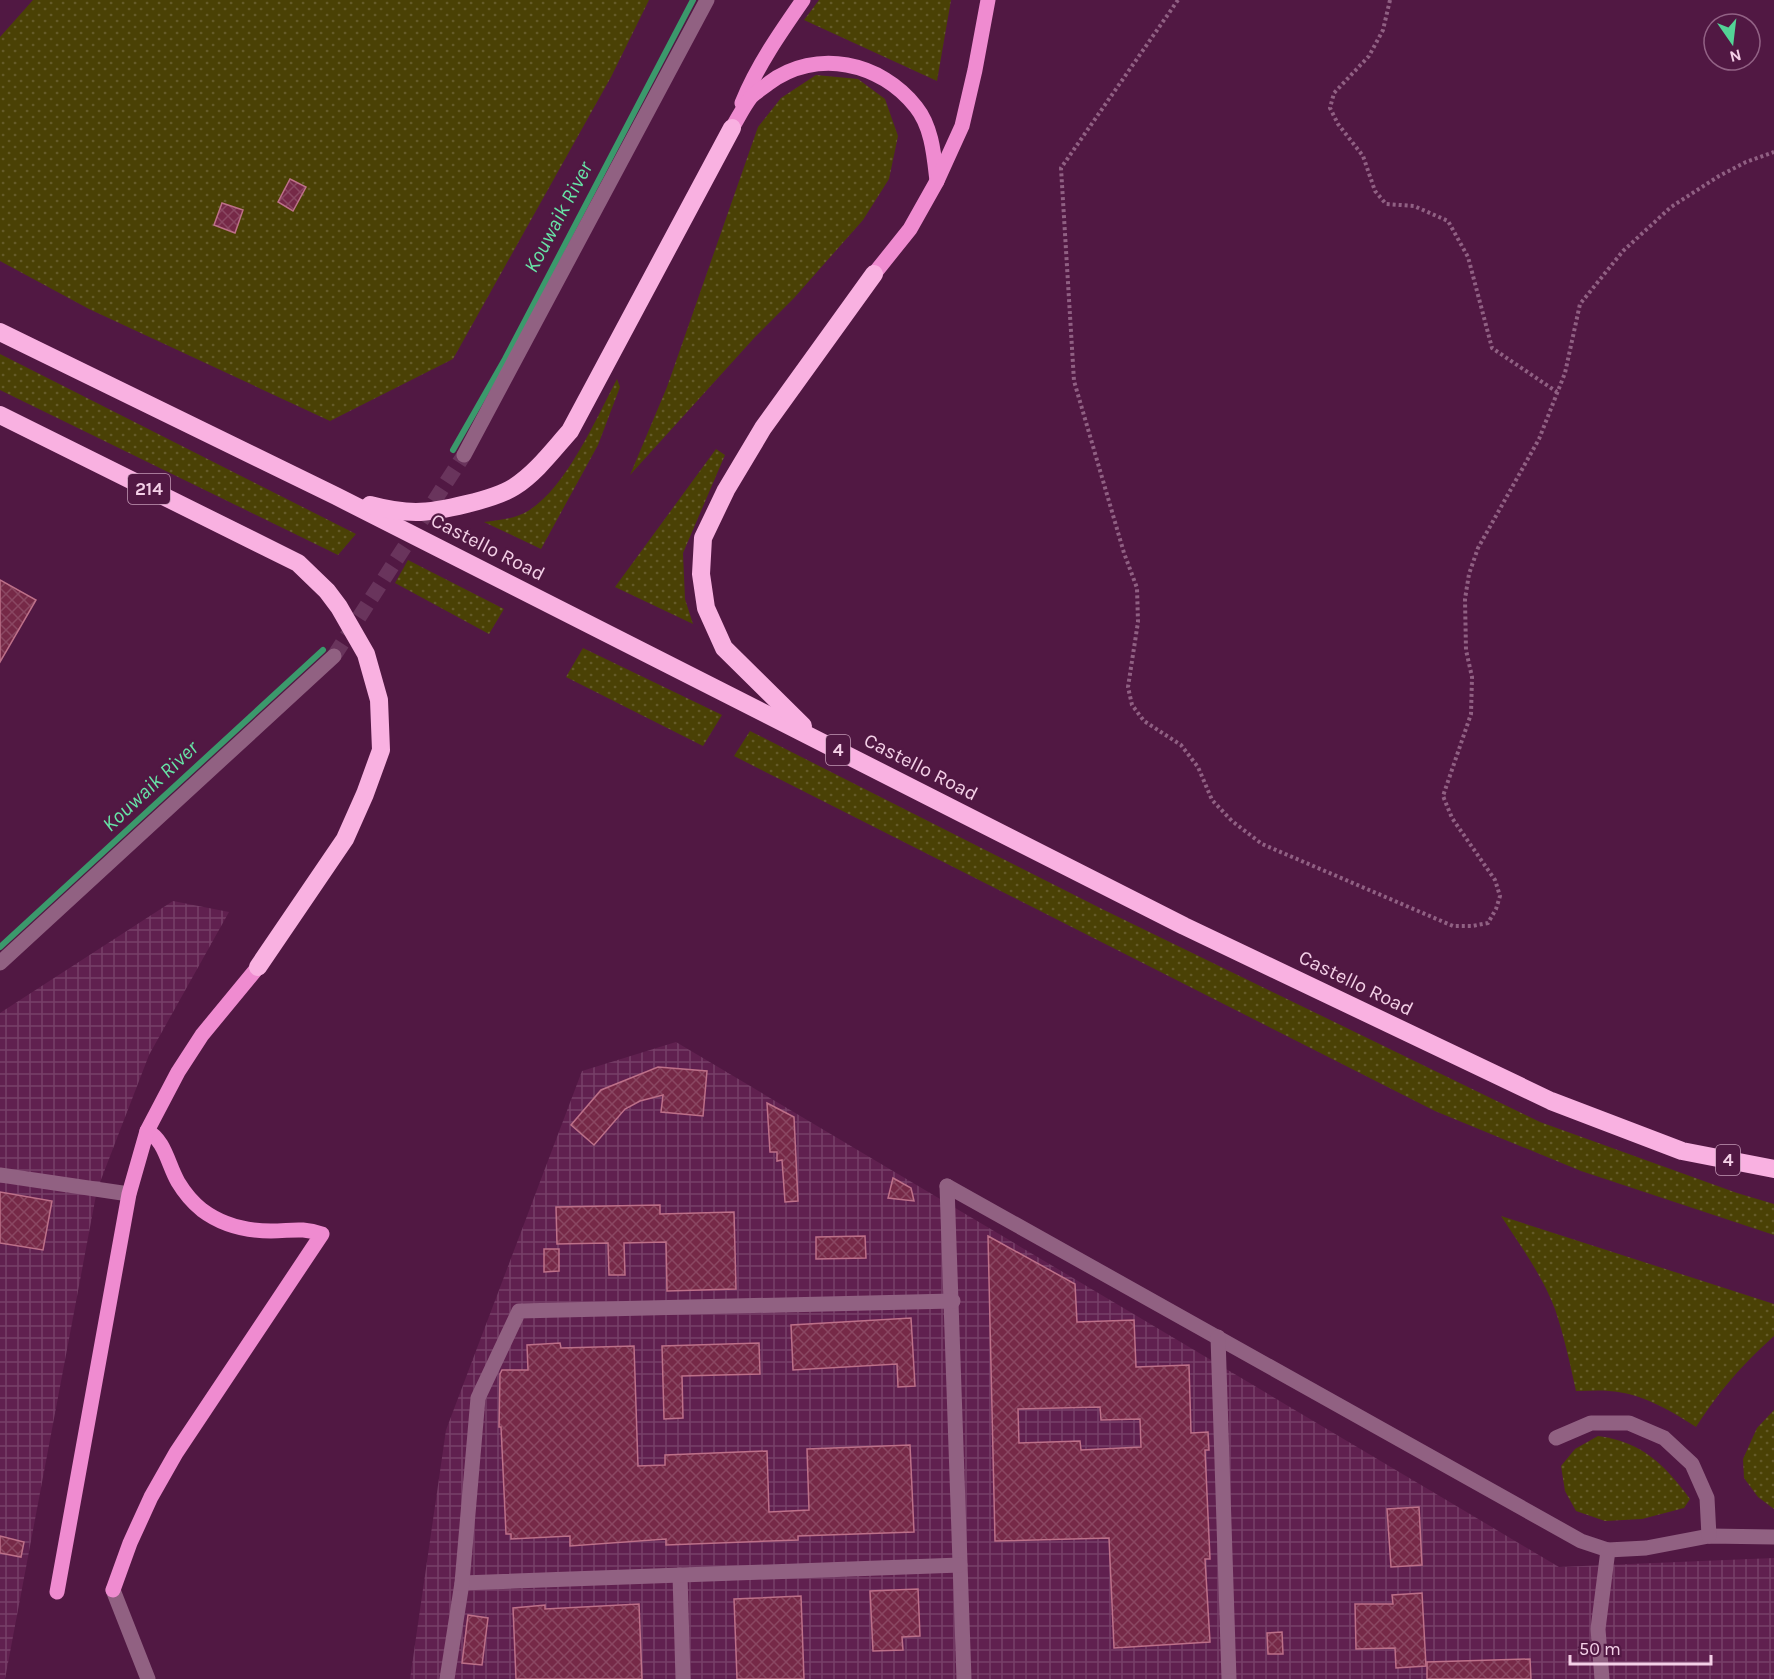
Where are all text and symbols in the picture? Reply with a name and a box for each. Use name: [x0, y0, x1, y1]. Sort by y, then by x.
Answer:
north arrow: [1702, 12, 1762, 72]
text: N: [1728, 45, 1743, 67]
water label: Kouwaik River: [519, 157, 598, 277]
road number: 214: [128, 474, 170, 504]
street label: Castello Road: [427, 508, 549, 586]
street label: Castello Road: [860, 728, 982, 806]
water label: Kouwaik River: [97, 735, 203, 836]
road number: 4: [826, 735, 850, 765]
street label: Castello Road: [1295, 945, 1417, 1021]
road number: 4: [1716, 1145, 1740, 1175]
scale bar: [1570, 1628, 1711, 1666]
text: 50 m: [1579, 1638, 1621, 1660]

